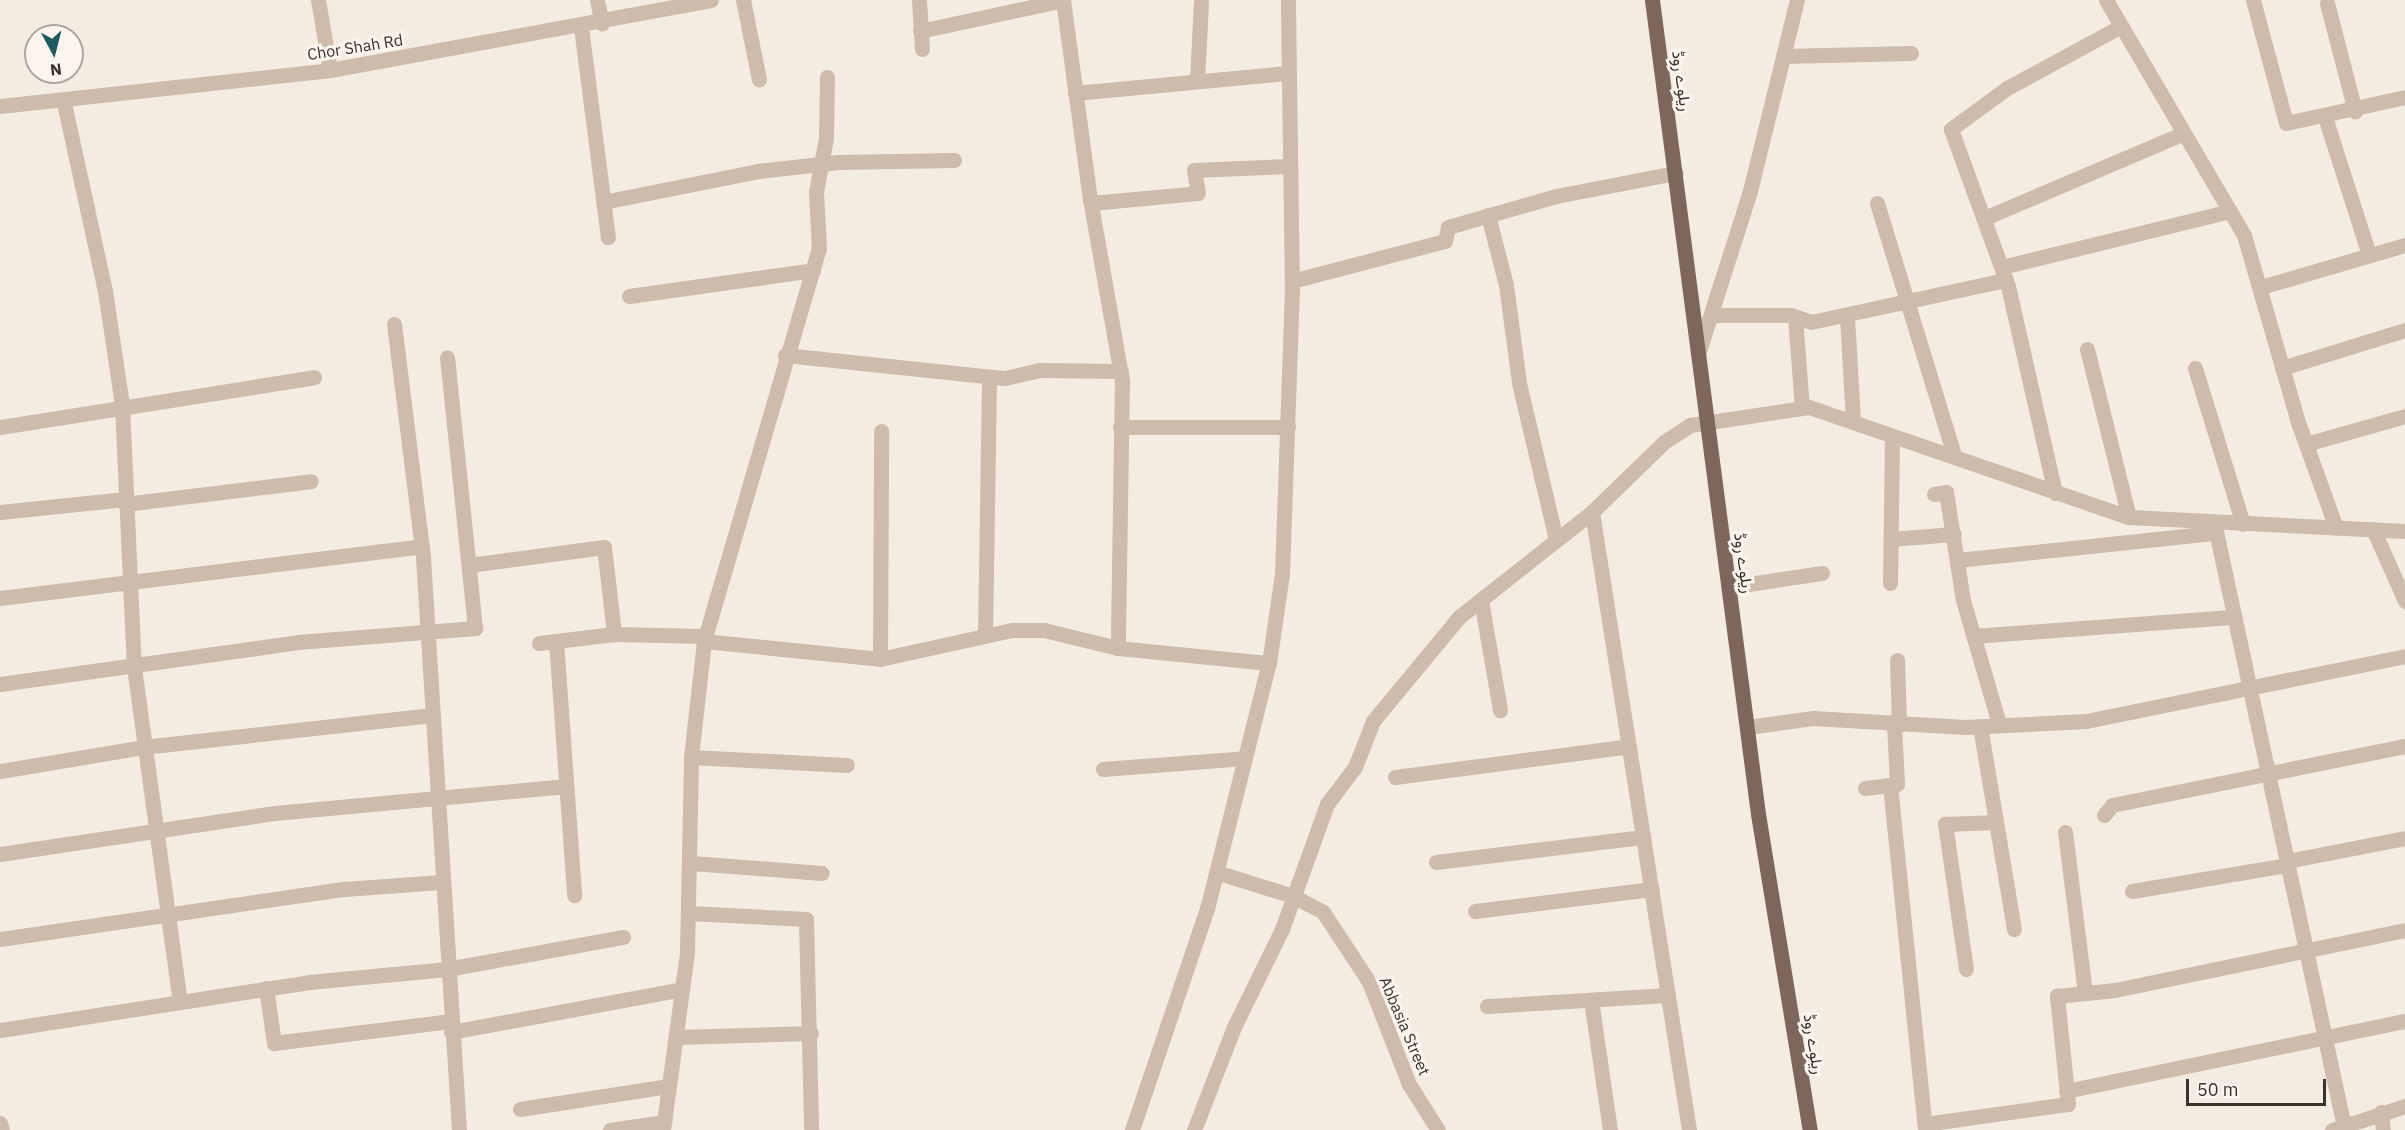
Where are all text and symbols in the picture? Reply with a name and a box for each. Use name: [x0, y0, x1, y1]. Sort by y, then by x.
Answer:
north arrow: [24, 24, 84, 84]
street label: Chor Shah Rd: [306, 30, 404, 64]
street label: ریلوے روڈ: [1668, 50, 1696, 112]
text: N: [49, 59, 63, 81]
street label: ریلوے روڈ: [1730, 532, 1758, 594]
street label: Abbasia Street: [1376, 974, 1434, 1078]
street label: ریلوے روڈ: [1800, 1013, 1828, 1075]
scale bar: [2189, 1067, 2328, 1105]
text: 50 m: [2197, 1078, 2239, 1101]

